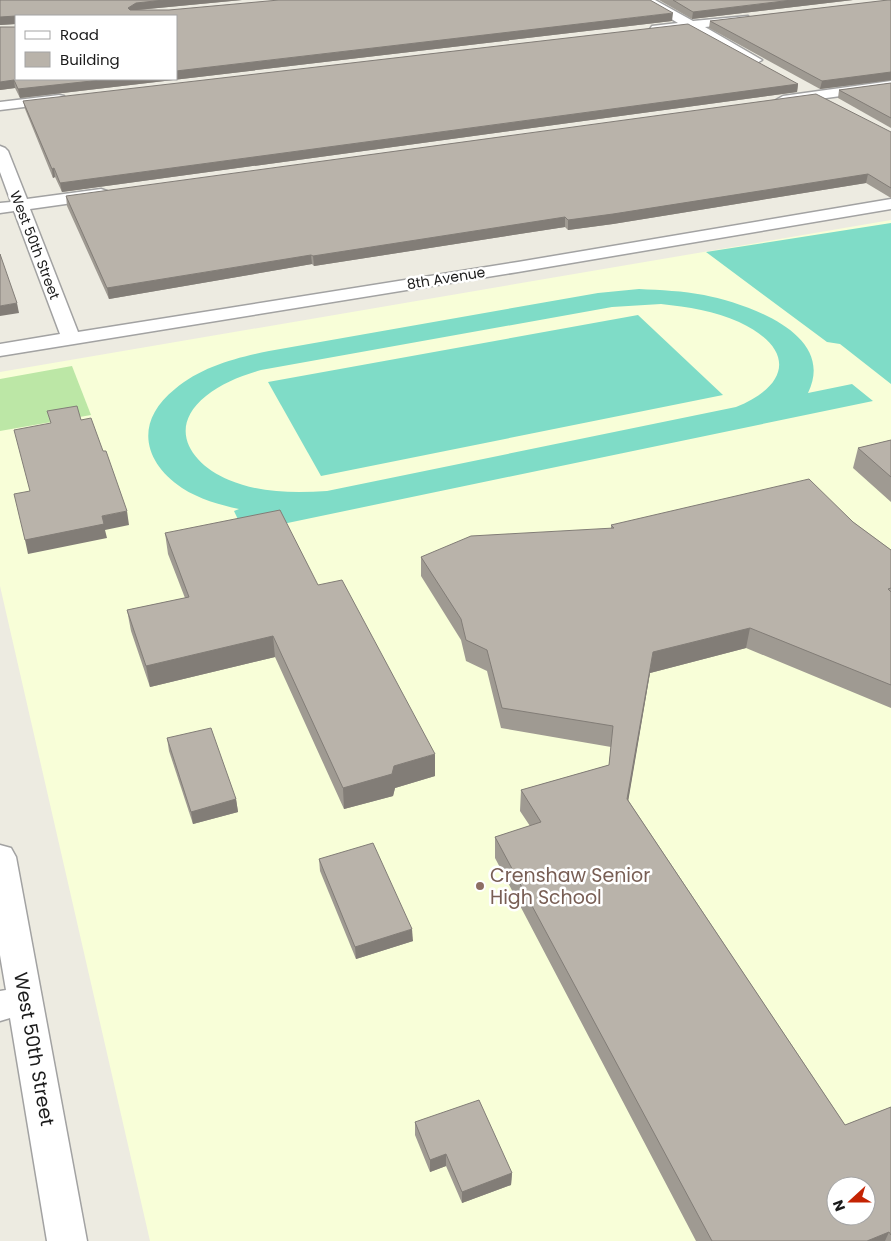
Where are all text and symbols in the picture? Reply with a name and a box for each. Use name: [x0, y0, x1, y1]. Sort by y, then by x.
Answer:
legend: [15, 15, 178, 80]
text: Road: [60, 24, 99, 45]
text: Building: [60, 49, 120, 70]
street label: West 50th Street: [5, 188, 65, 302]
street label: 8th Avenue: [405, 262, 487, 294]
place label: Crenshaw Senior High School: [490, 862, 650, 911]
marker: Crenshaw Senior High School: [474, 880, 486, 892]
street label: West 50th Street: [7, 970, 61, 1128]
north arrow: [826, 1176, 876, 1226]
text: N: [828, 1197, 850, 1214]

